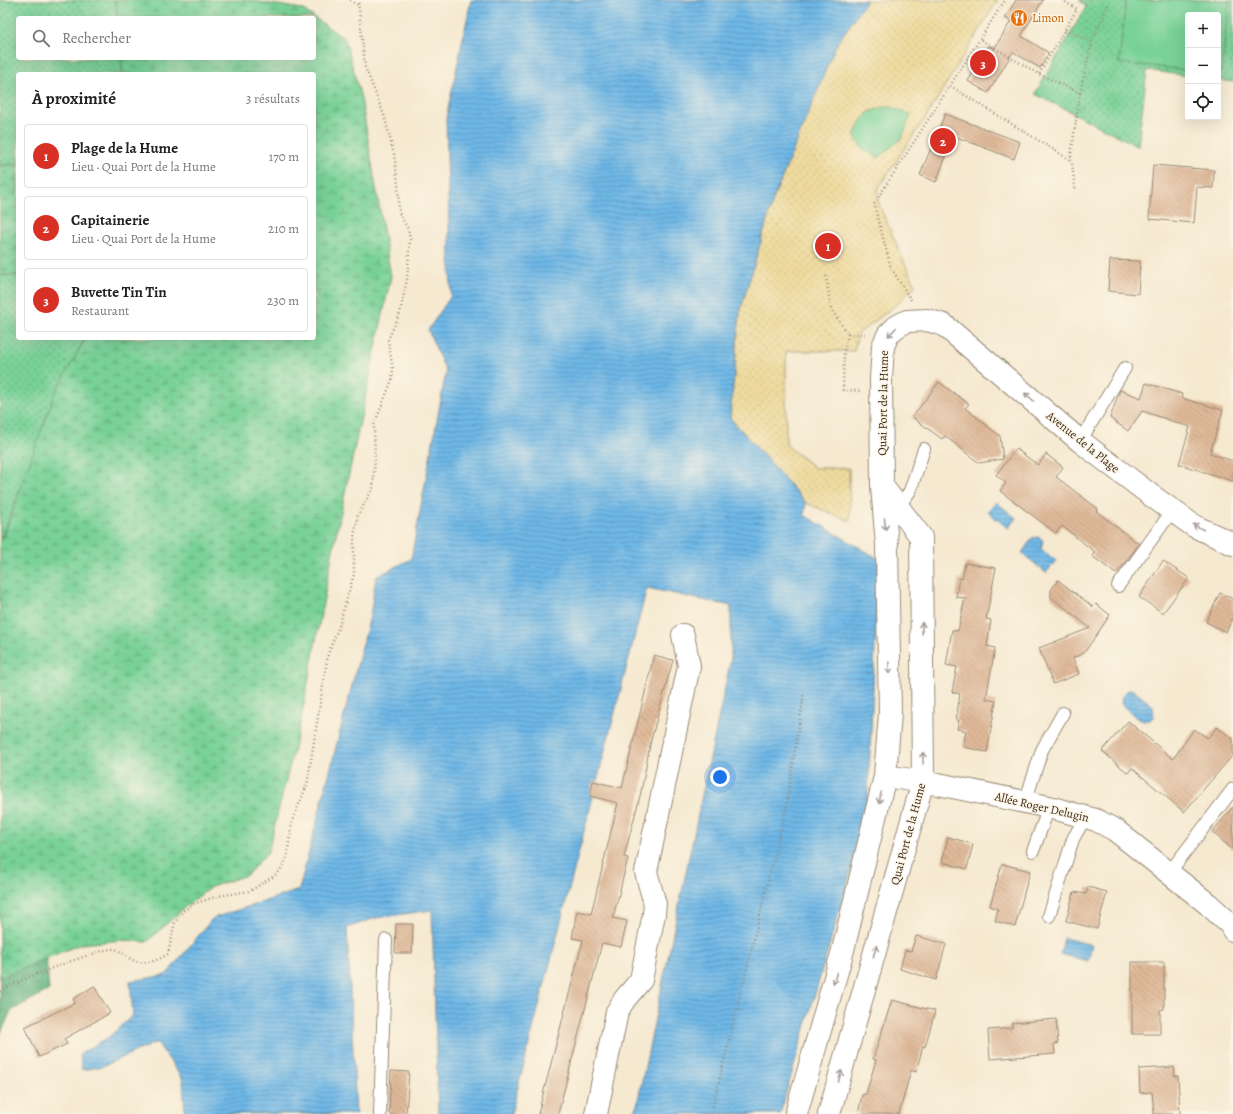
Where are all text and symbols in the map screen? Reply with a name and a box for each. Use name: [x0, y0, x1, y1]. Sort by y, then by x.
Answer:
restaurant icon: Limon: [1009, 8, 1029, 28]
place label: Limon: [1032, 10, 1064, 26]
map controls: [1185, 12, 1221, 120]
button: +: [1185, 12, 1221, 48]
search box: [16, 16, 316, 60]
icon: search: [30, 27, 52, 49]
text: Rechercher: [62, 28, 131, 48]
pin: 3: [970, 48, 996, 78]
button: −: [1185, 48, 1221, 84]
button: locate: [1185, 84, 1221, 120]
text: À proximité: [32, 87, 116, 110]
text: 3 résultats: [246, 90, 300, 107]
pin: 2: [930, 126, 956, 156]
text: Plage de la Hume: [71, 138, 178, 158]
text: 1: [44, 148, 48, 165]
text: 170 m: [269, 148, 299, 165]
text: Lieu · Quai Port de la Hume: [71, 158, 216, 175]
text: Capitainerie: [71, 210, 149, 230]
text: 2: [43, 220, 49, 237]
text: 210 m: [268, 220, 299, 237]
text: Lieu · Quai Port de la Hume: [71, 230, 216, 247]
pin: 1: [815, 231, 841, 261]
text: Buvette Tin Tin: [71, 282, 167, 302]
text: 3: [43, 292, 49, 309]
text: 230 m: [267, 292, 299, 309]
text: Restaurant: [71, 302, 129, 319]
one-way arrow: [887, 327, 897, 337]
street label: Quai Port de la Hume: [874, 350, 892, 456]
one-way arrow: [1024, 392, 1034, 401]
street label: Avenue de la Plage: [1042, 407, 1123, 476]
one-way arrow: [881, 517, 889, 530]
one-way arrow: [1192, 523, 1204, 531]
one-way arrow: [918, 622, 926, 635]
one-way arrow: [885, 661, 893, 674]
one-way arrow: [919, 752, 927, 765]
your location: [710, 767, 730, 787]
street label: Quai Port de la Hume: [887, 781, 929, 887]
street label: Allée Roger Delugin: [992, 788, 1091, 826]
one-way arrow: [876, 791, 884, 804]
one-way arrow: [872, 945, 879, 958]
one-way arrow: [831, 971, 838, 984]
one-way arrow: [837, 1070, 844, 1083]

